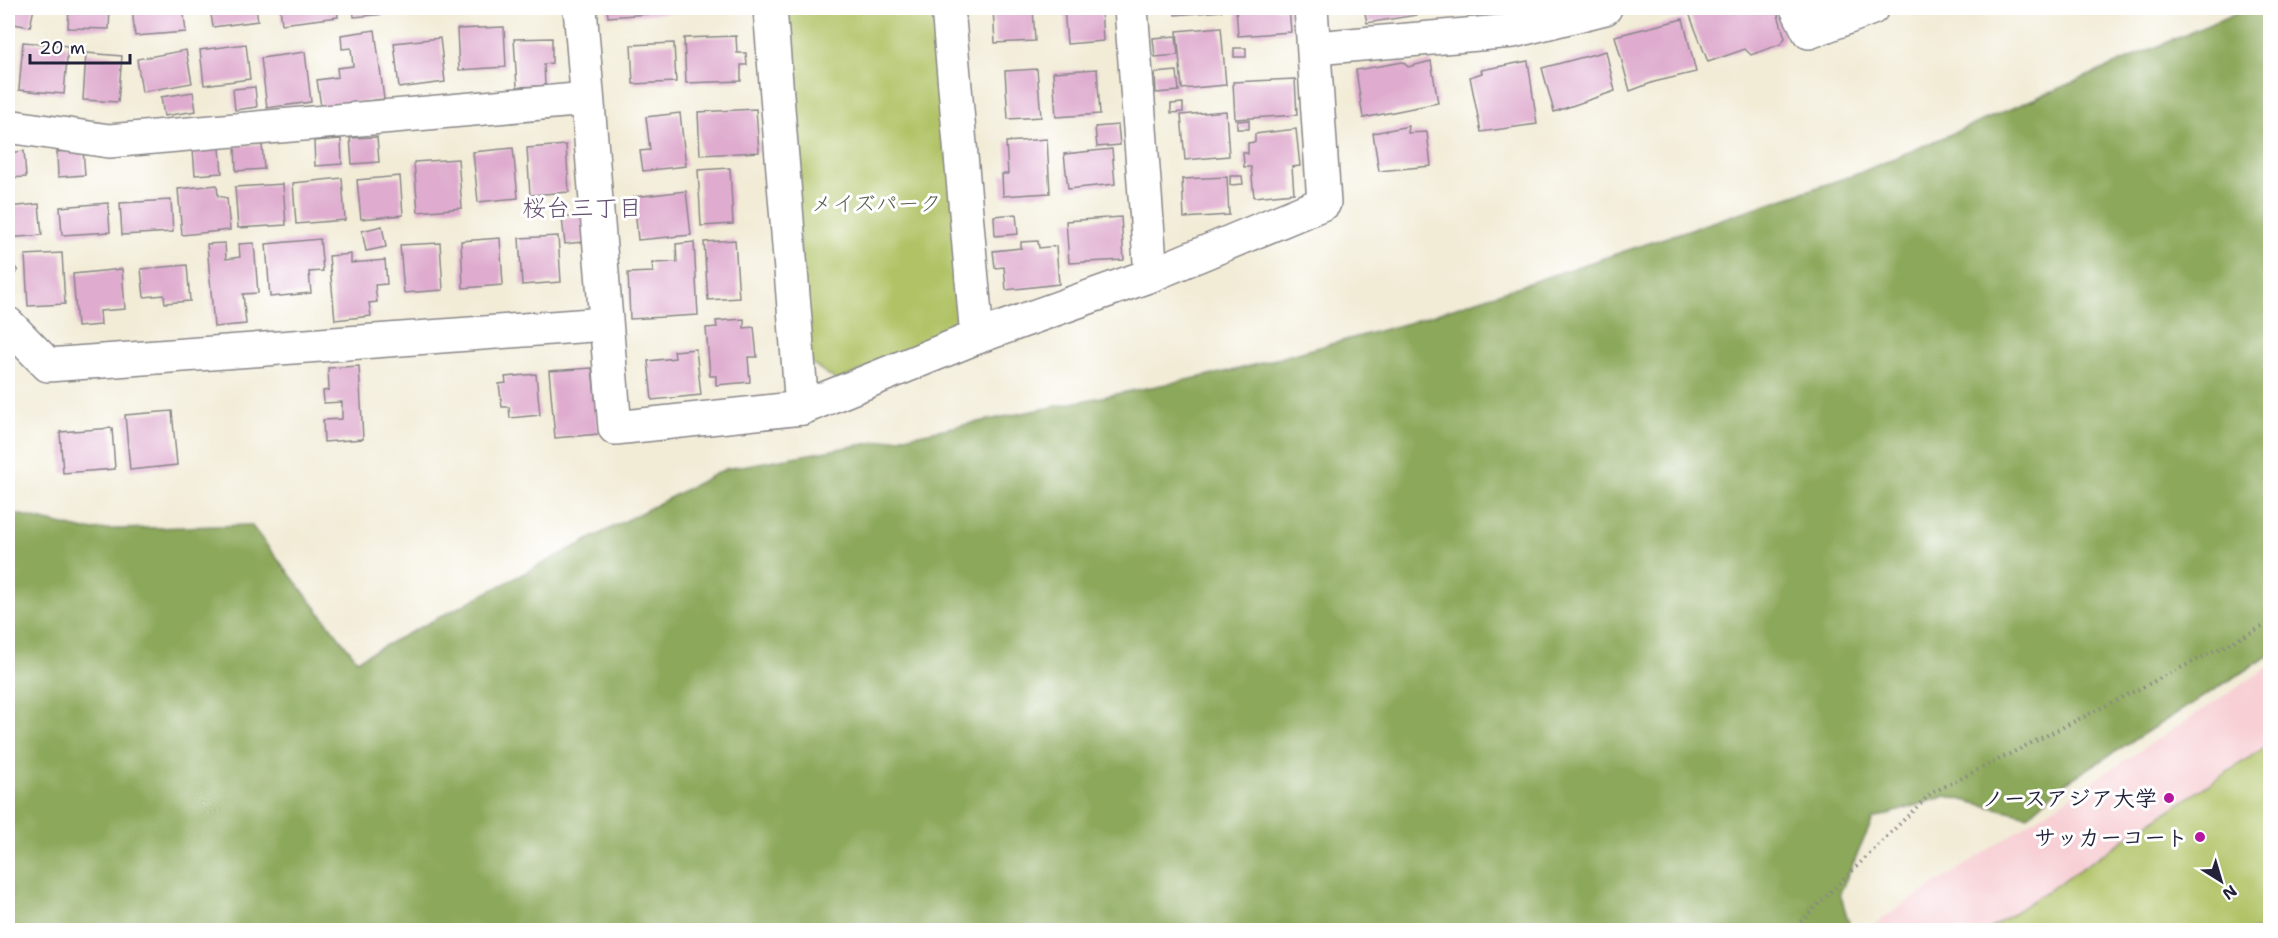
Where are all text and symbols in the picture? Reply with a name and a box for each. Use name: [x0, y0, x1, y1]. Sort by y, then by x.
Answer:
scale bar: [30, 27, 130, 65]
text: 20 m: [39, 36, 85, 60]
park label: メイズパーク: [810, 189, 942, 218]
district label: 桜台三丁目: [522, 192, 642, 224]
place label: ノースアジア大学: [1981, 784, 2157, 813]
marker: ノースアジア大学: [2162, 791, 2176, 805]
place label: サッカーコート: [2034, 823, 2188, 852]
marker: サッカーコート: [2193, 830, 2207, 844]
north arrow: [2191, 851, 2251, 911]
text: N: [2218, 880, 2241, 905]

